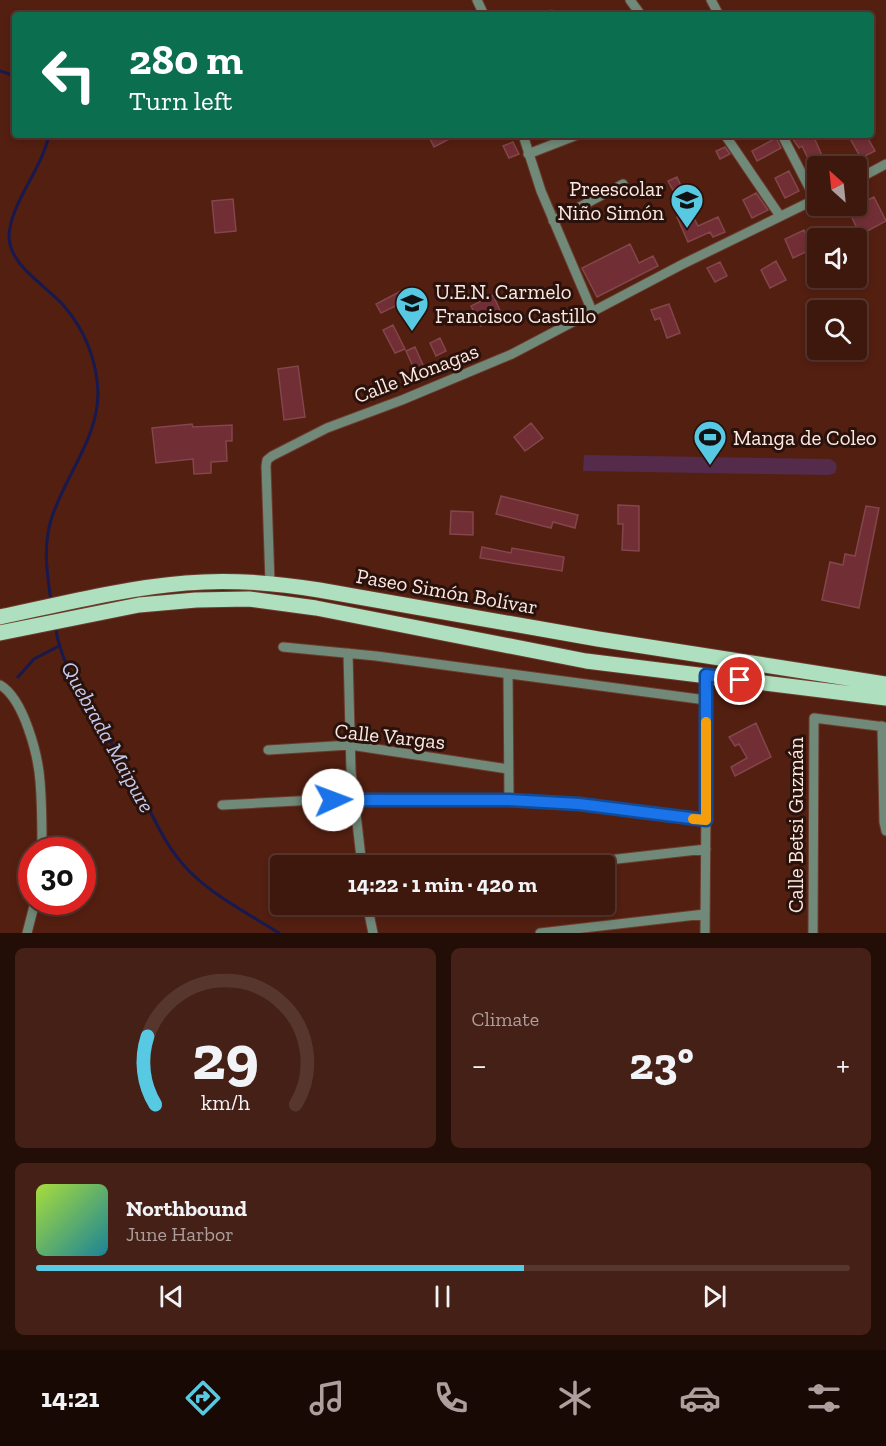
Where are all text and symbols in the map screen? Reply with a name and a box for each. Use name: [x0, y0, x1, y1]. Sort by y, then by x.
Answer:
text: 280 m: [129, 34, 243, 85]
icon: left: [30, 36, 108, 114]
text: Turn left: [129, 85, 232, 117]
north arrow: [807, 156, 867, 216]
map controls: [807, 156, 867, 360]
place label: Preescolar Niño Simón: [557, 176, 664, 225]
school or university icon: Preescolar Niño Simón: [669, 182, 705, 229]
button: sound: [807, 228, 867, 288]
place label: U.E.N. Carmelo Francisco Castillo: [435, 279, 596, 328]
school or university icon: U.E.N. Carmelo Francisco Castillo: [394, 285, 430, 332]
button: search: [807, 300, 867, 360]
street label: Calle Monagas: [350, 338, 482, 408]
sports icon: Manga de Coleo: [692, 419, 728, 466]
place label: Manga de Coleo: [733, 425, 877, 450]
street label: Paseo Simón Bolívar: [354, 563, 540, 619]
pin: [714, 654, 765, 705]
water label: Quebrada Maipure: [55, 657, 161, 817]
icon: arrive: [723, 663, 756, 696]
street label: Calle Vargas: [334, 718, 446, 754]
street label: Calle Betsi Guzmán: [783, 737, 808, 913]
position arrow: [301, 768, 365, 832]
speed limit sign: 30: [18, 837, 96, 915]
text: 14:22 · 1 min · 420 m: [348, 871, 537, 898]
text: Climate: [472, 1007, 539, 1031]
text: 29: [192, 1020, 259, 1095]
text: 23°: [629, 1037, 694, 1091]
text: −: [472, 1045, 487, 1084]
text: +: [836, 1045, 850, 1084]
text: km/h: [201, 1090, 250, 1115]
text: Northbound: [126, 1195, 247, 1222]
text: June Harbor: [126, 1222, 234, 1246]
icon: previous: [155, 1280, 188, 1313]
icon: pause: [426, 1280, 459, 1313]
icon: next: [698, 1280, 731, 1313]
icon: directions: [182, 1377, 224, 1419]
icon: music: [306, 1377, 348, 1419]
icon: phone: [430, 1377, 472, 1419]
icon: climate: [554, 1377, 596, 1419]
icon: car: [679, 1377, 721, 1419]
icon: filters: [803, 1377, 845, 1419]
text: 14:21: [41, 1382, 100, 1414]

